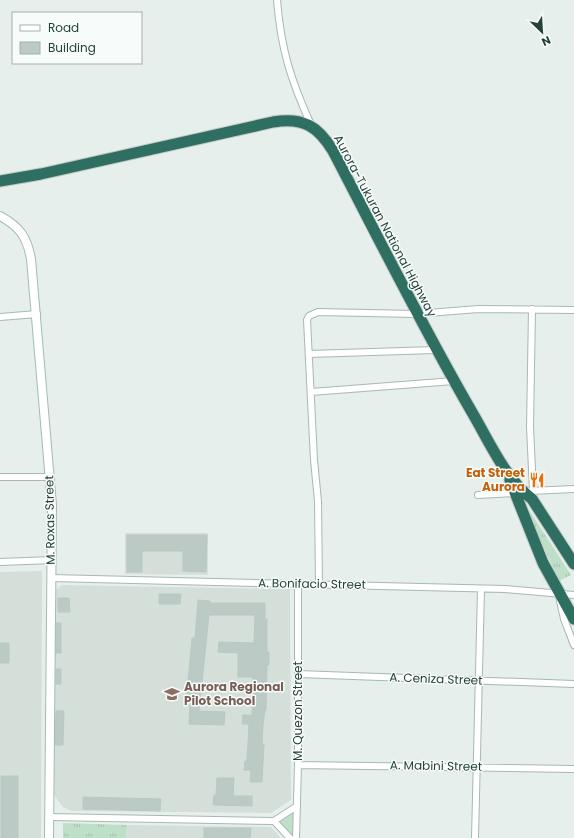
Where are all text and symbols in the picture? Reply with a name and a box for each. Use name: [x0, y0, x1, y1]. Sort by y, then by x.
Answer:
legend: [12, 12, 142, 64]
north arrow: [522, 12, 562, 52]
text: Road: [48, 19, 79, 36]
text: N: [539, 32, 553, 50]
text: Building: [48, 39, 96, 56]
street label: Aurora-Tukuran National Highway: [330, 132, 441, 320]
place label: Eat Street Aurora: [466, 464, 525, 495]
restaurant icon: Eat Street Aurora: [528, 471, 546, 489]
street label: M. Roxas Street: [40, 475, 59, 565]
street label: A. Bonifacio Street: [258, 574, 366, 593]
street label: M. Quezon Street: [289, 661, 306, 761]
street label: A. Ceniza Street: [389, 668, 483, 689]
place label: Aurora Regional Pilot School: [184, 678, 284, 709]
school or university icon: Aurora Regional Pilot School: [163, 685, 181, 703]
street label: A. Mabini Street: [390, 756, 482, 775]

